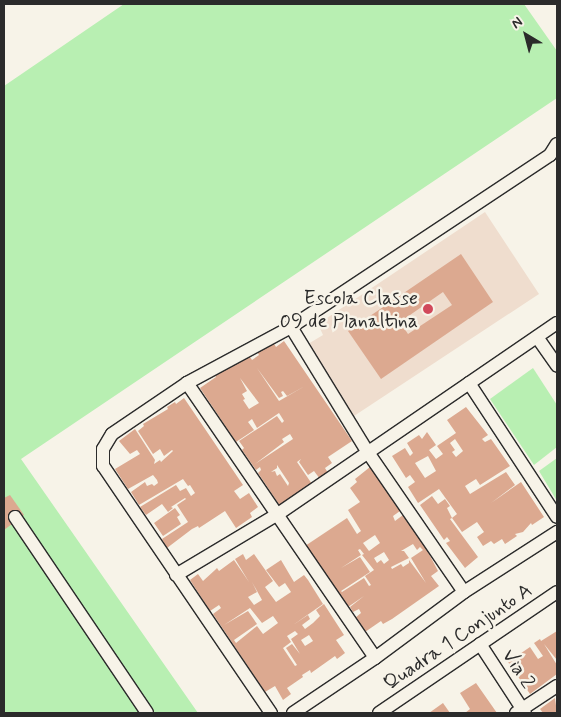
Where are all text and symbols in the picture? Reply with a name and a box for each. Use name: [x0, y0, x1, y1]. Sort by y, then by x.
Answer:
north arrow: [501, 10, 551, 60]
text: N: [508, 13, 526, 33]
place label: Escola Classe 09 de Planaltina: [275, 286, 418, 333]
marker: Escola Classe 09 de Planaltina: [422, 303, 434, 315]
street label: Quadra 1 Conjunto A: [379, 578, 537, 696]
street label: Via 2: [496, 645, 540, 693]

